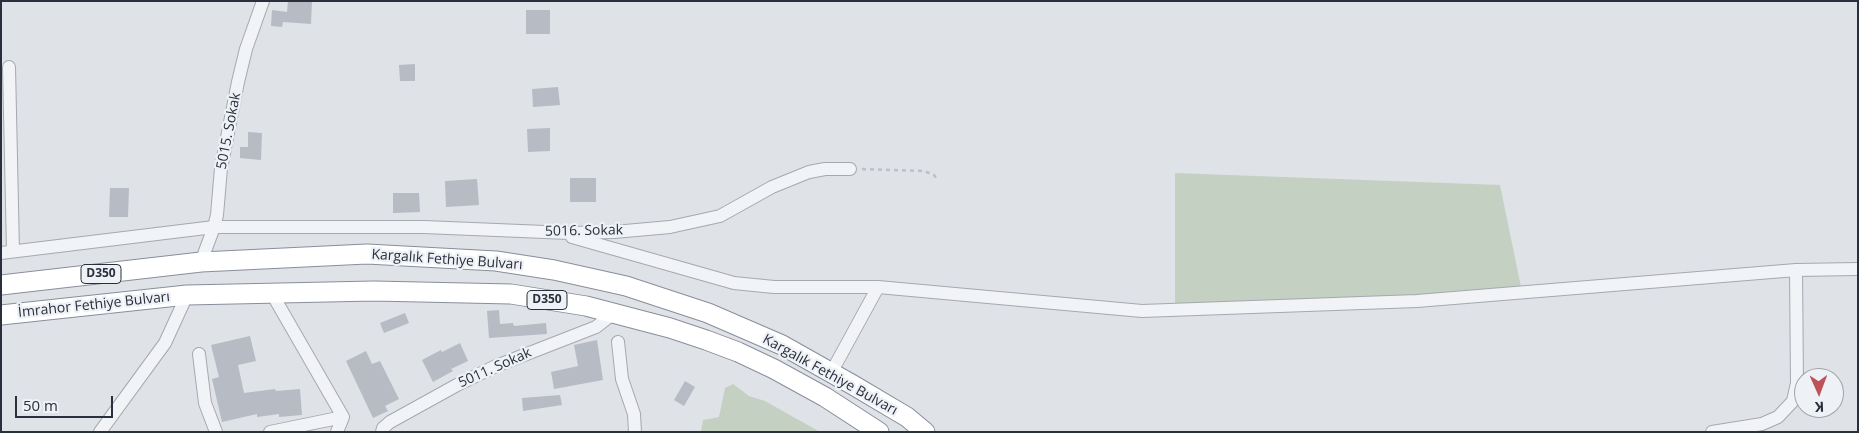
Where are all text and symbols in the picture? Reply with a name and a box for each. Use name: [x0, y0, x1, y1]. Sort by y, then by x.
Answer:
street label: 5015. Sokak: [213, 91, 245, 171]
street label: 5016. Sokak: [545, 222, 623, 240]
street label: Kargalık Fethiye Bulvarı: [371, 246, 523, 274]
road number: D350: [81, 264, 121, 284]
street label: İmrahor Fethiye Bulvarı: [17, 289, 171, 321]
road number: D350: [527, 290, 567, 310]
street label: Kargalık Fethiye Bulvarı: [760, 331, 900, 419]
street label: 5011. Sokak: [456, 344, 534, 392]
north arrow: [1794, 368, 1844, 418]
scale bar: [18, 386, 115, 418]
text: 50 m: [23, 395, 58, 415]
text: K: [1815, 398, 1824, 417]

